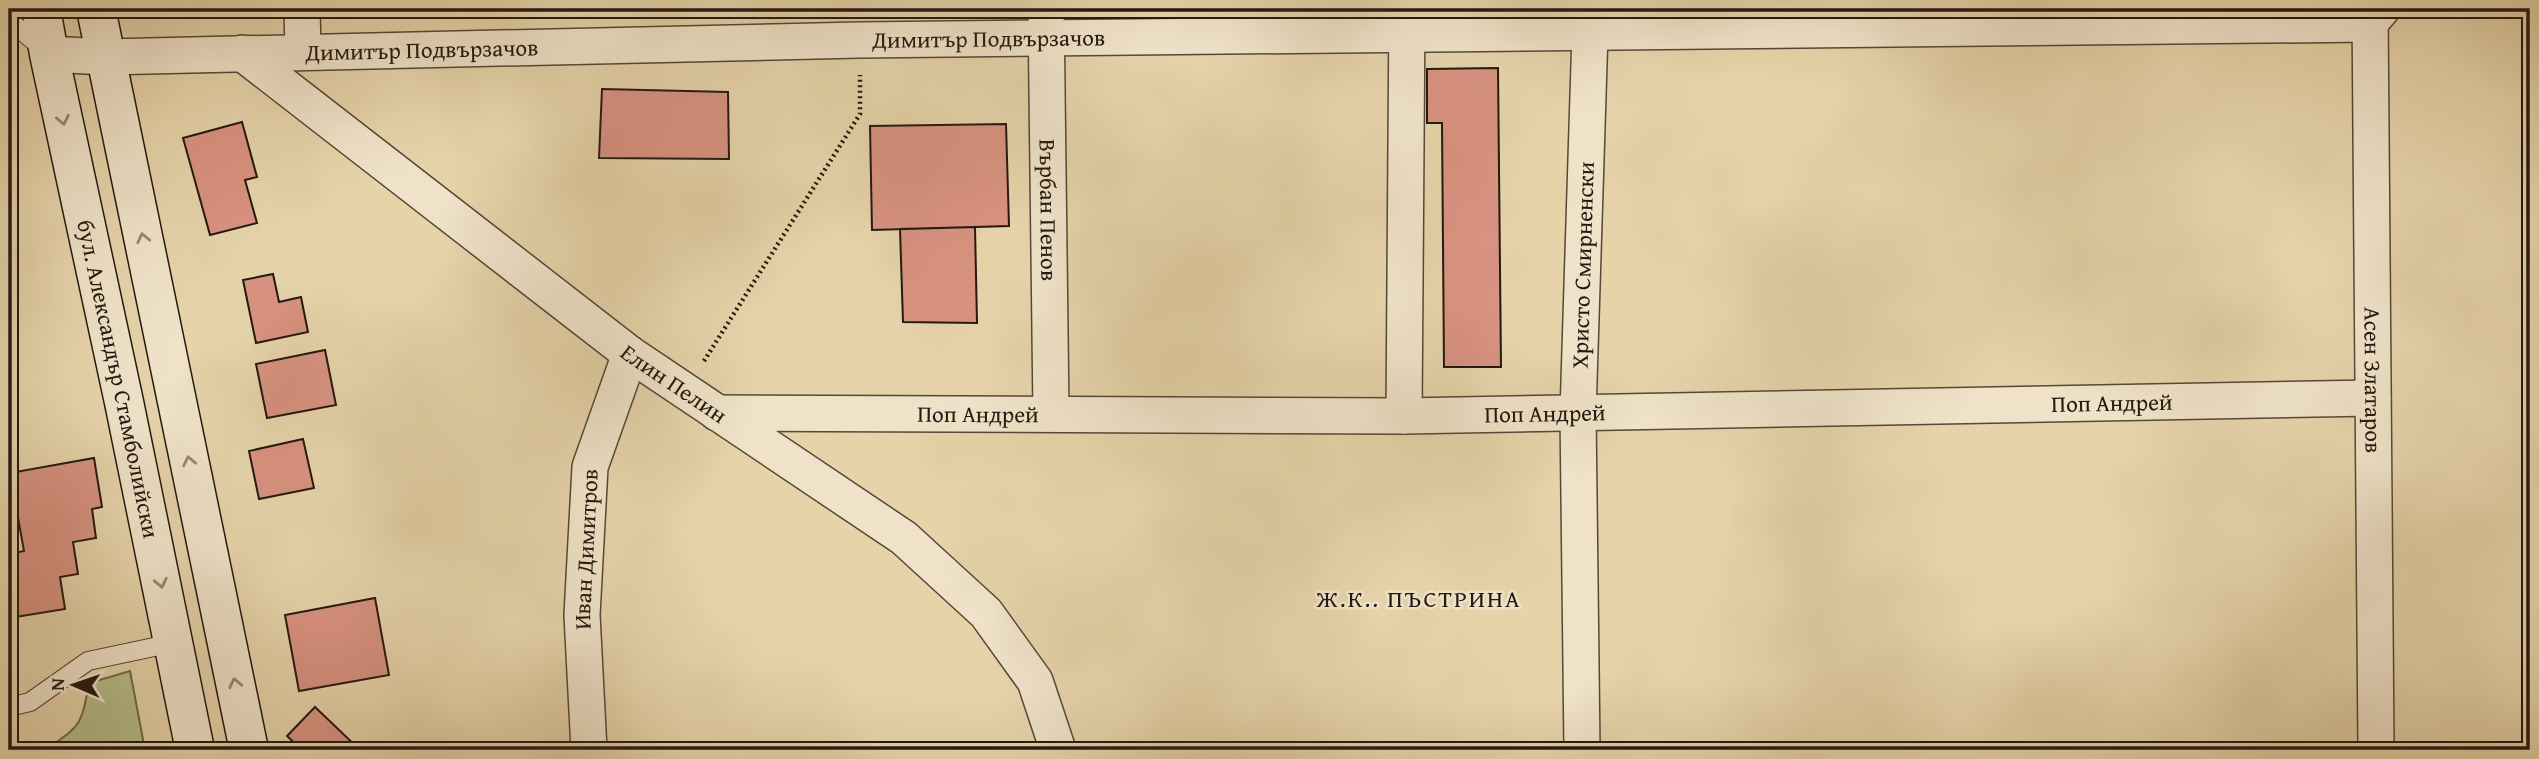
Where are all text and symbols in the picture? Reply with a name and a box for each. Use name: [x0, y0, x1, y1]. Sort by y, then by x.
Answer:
street label: Димитър Подвързачов: [871, 20, 1105, 56]
street label: Димитър Подвързачов: [304, 30, 539, 69]
one-way arrow: [55, 114, 70, 126]
street label: Върбан Пенов: [1032, 139, 1066, 281]
street label: Христо Смирненски: [1562, 161, 1602, 369]
street label: бул. Александър Стамболийски: [69, 216, 168, 541]
one-way arrow: [136, 232, 151, 244]
street label: Асен Златаров: [2356, 307, 2391, 453]
street label: Елин Пелин: [614, 336, 734, 431]
street label: Поп Андрей: [2051, 385, 2173, 420]
street label: Поп Андрей: [1484, 395, 1606, 431]
street label: Поп Андрей: [917, 397, 1039, 430]
one-way arrow: [182, 455, 197, 467]
street label: Иван Димитров: [565, 468, 606, 631]
one-way arrow: [152, 577, 167, 589]
district label: Ж.К.. ПЪСТРИНА: [1316, 581, 1521, 616]
north arrow: [38, 650, 108, 720]
text: N: [43, 677, 71, 691]
one-way arrow: [228, 677, 243, 689]

